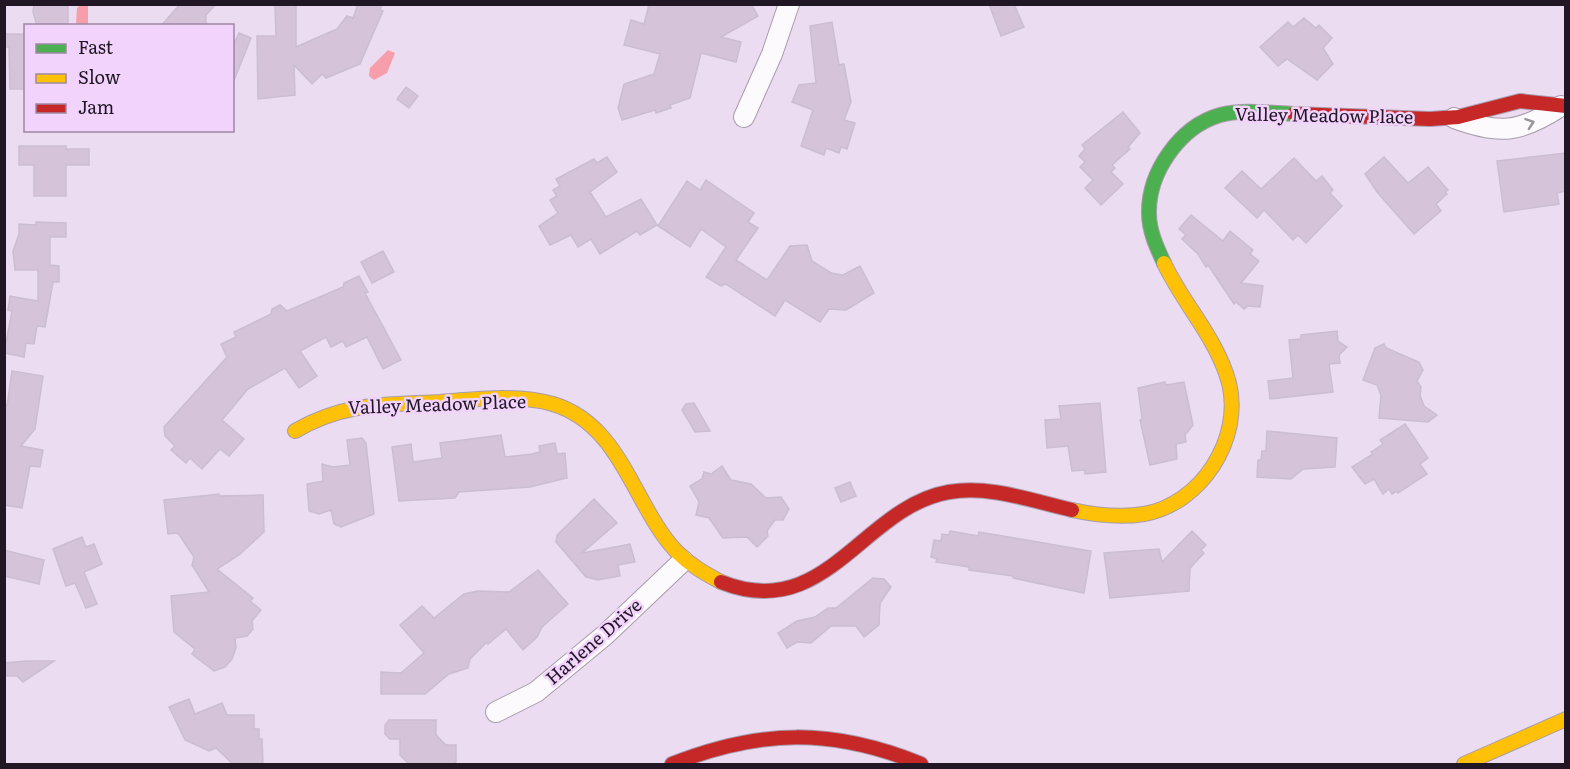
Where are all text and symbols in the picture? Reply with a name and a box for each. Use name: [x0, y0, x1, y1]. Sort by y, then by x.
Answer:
legend: [24, 24, 234, 132]
text: Fast: [78, 33, 114, 60]
text: Slow: [78, 63, 121, 90]
text: Jam: [78, 93, 114, 120]
street label: Valley Meadow Place: [1235, 99, 1413, 130]
one-way arrow: [1525, 118, 1535, 130]
street label: Valley Meadow Place: [347, 387, 527, 420]
street label: Harlene Drive: [539, 591, 647, 690]

